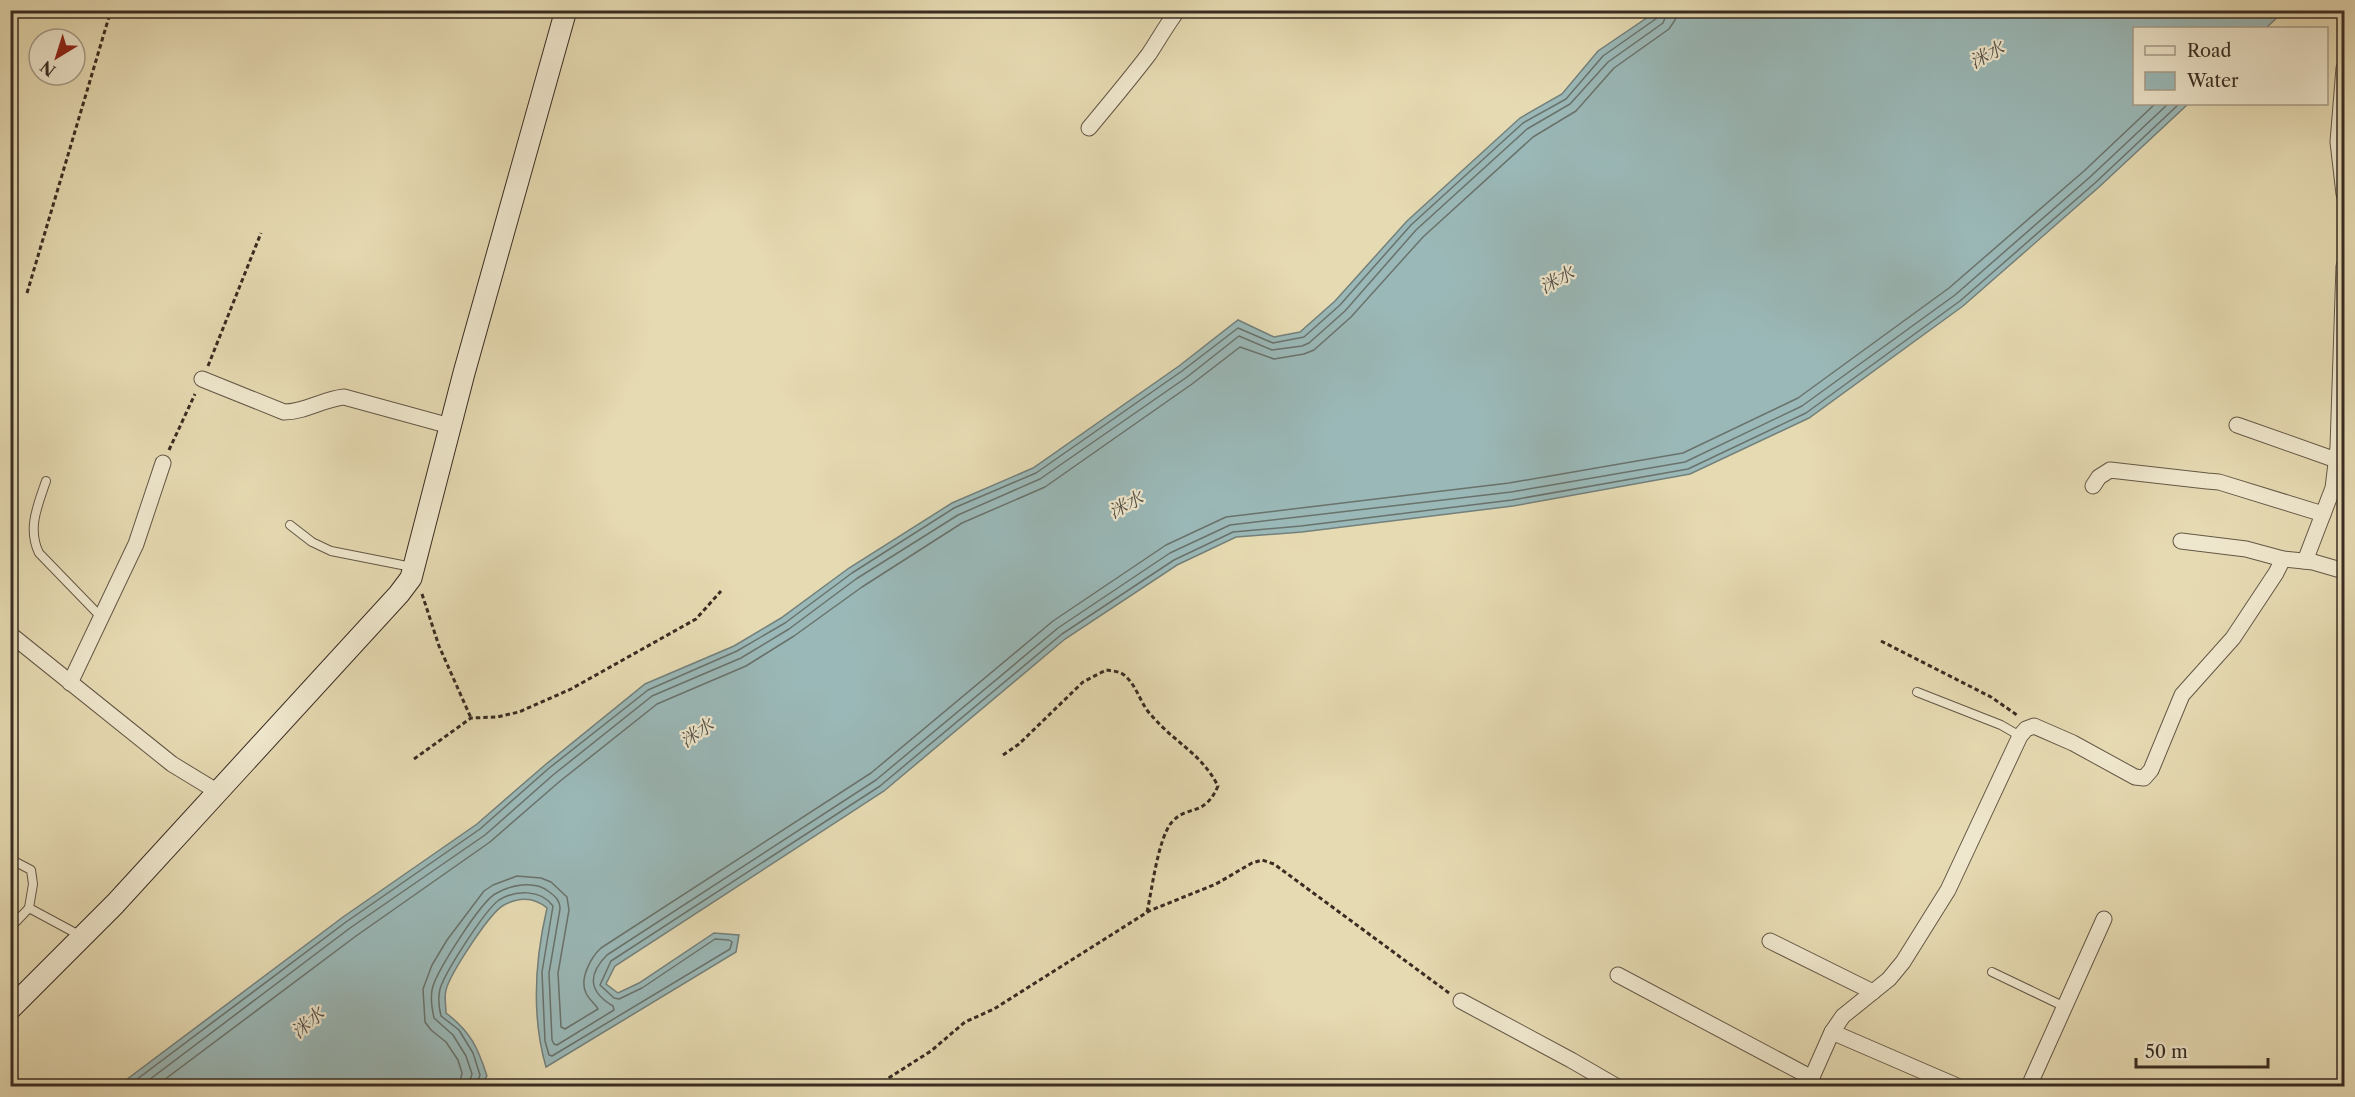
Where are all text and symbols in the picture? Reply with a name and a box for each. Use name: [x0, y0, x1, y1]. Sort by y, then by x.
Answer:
north arrow: [27, 27, 87, 87]
legend: [2133, 27, 2328, 105]
water label: 洣水: [1966, 36, 2010, 73]
text: Road: [2187, 40, 2232, 62]
text: N: [36, 57, 59, 81]
text: Water: [2186, 70, 2239, 92]
water label: 洣水: [1536, 261, 1580, 298]
water label: 洣水: [1105, 486, 1149, 523]
water label: 洣水: [676, 713, 720, 752]
water label: 洣水: [287, 1002, 330, 1043]
scale bar: [2136, 1031, 2268, 1069]
text: 50 m: [2145, 1041, 2188, 1063]

